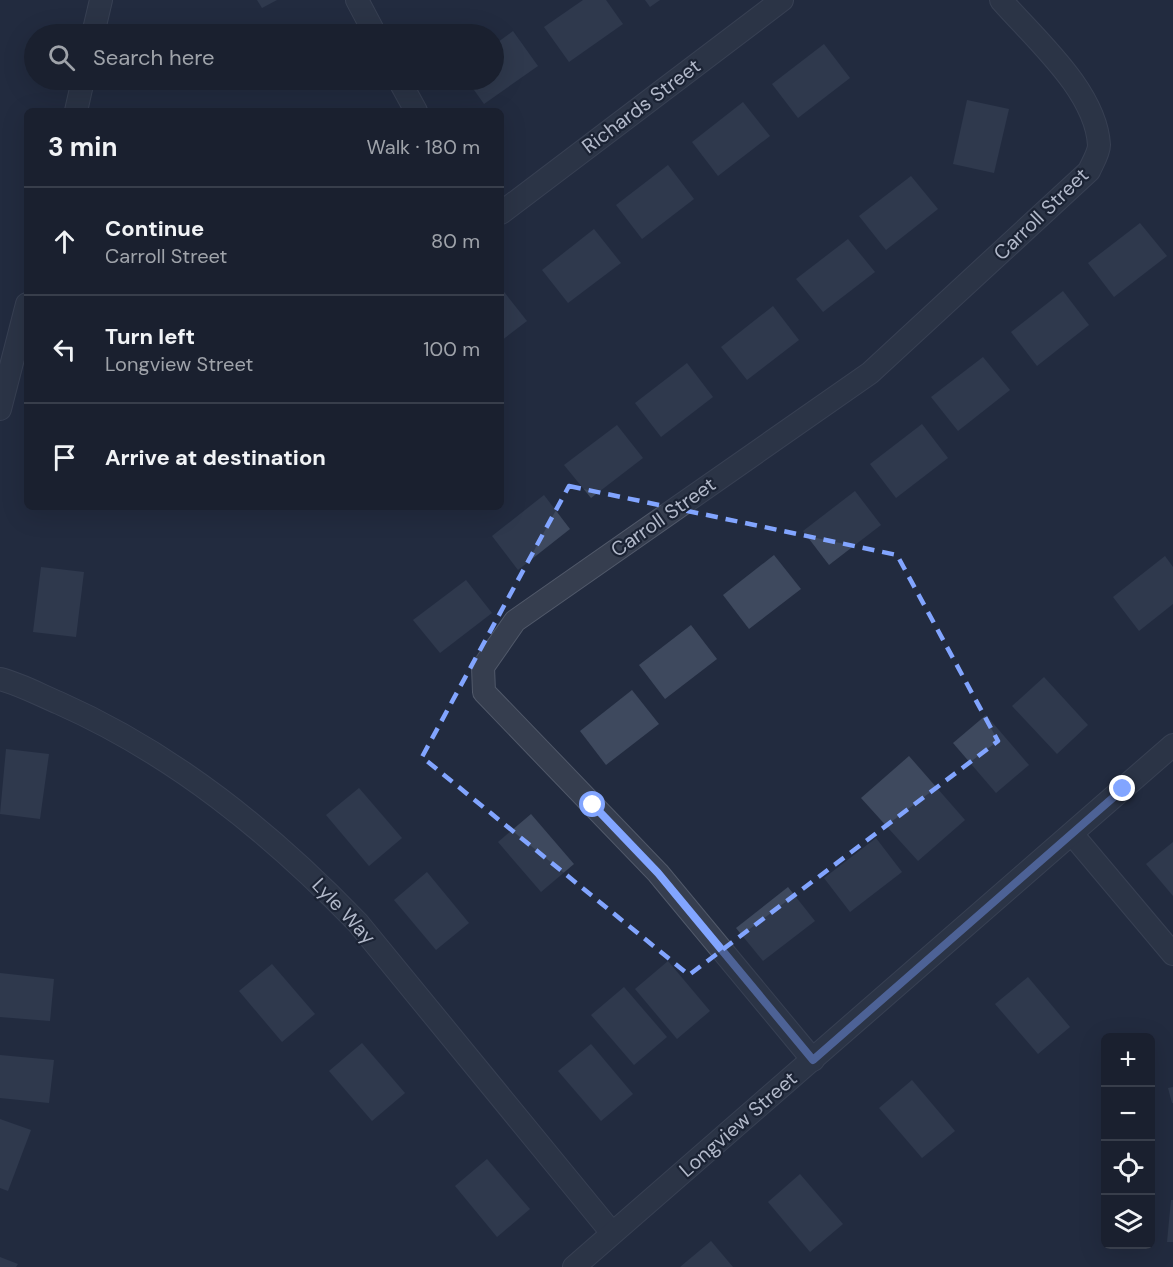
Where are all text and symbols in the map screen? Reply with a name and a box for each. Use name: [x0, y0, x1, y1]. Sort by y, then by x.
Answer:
search box: [24, 24, 504, 90]
icon: search: [45, 41, 78, 74]
text: Search here: [93, 43, 214, 72]
street label: Richards Street: [576, 53, 706, 159]
text: 3 min: [48, 130, 117, 164]
text: Walk · 180 m: [366, 134, 480, 160]
street label: Carroll Street: [988, 162, 1094, 266]
text: Continue: [105, 214, 204, 243]
icon: ahead: [48, 225, 81, 258]
text: 80 m: [431, 228, 480, 254]
text: Carroll Street: [105, 243, 227, 269]
text: Turn left: [105, 322, 195, 351]
icon: left: [48, 333, 81, 366]
text: 100 m: [423, 336, 480, 362]
text: Longview Street: [105, 351, 253, 377]
icon: arrive: [48, 441, 81, 474]
text: Arrive at destination: [105, 443, 326, 472]
street label: Carroll Street: [605, 471, 721, 563]
route end: [1109, 775, 1135, 801]
route start: [579, 791, 605, 817]
street label: Lyle Way: [307, 872, 381, 950]
map controls: [1101, 1033, 1155, 1249]
button: +: [1101, 1033, 1155, 1087]
street label: Longview Street: [674, 1065, 803, 1182]
button: −: [1101, 1087, 1155, 1141]
button: locate: [1101, 1141, 1155, 1195]
button: layers: [1101, 1195, 1155, 1249]

